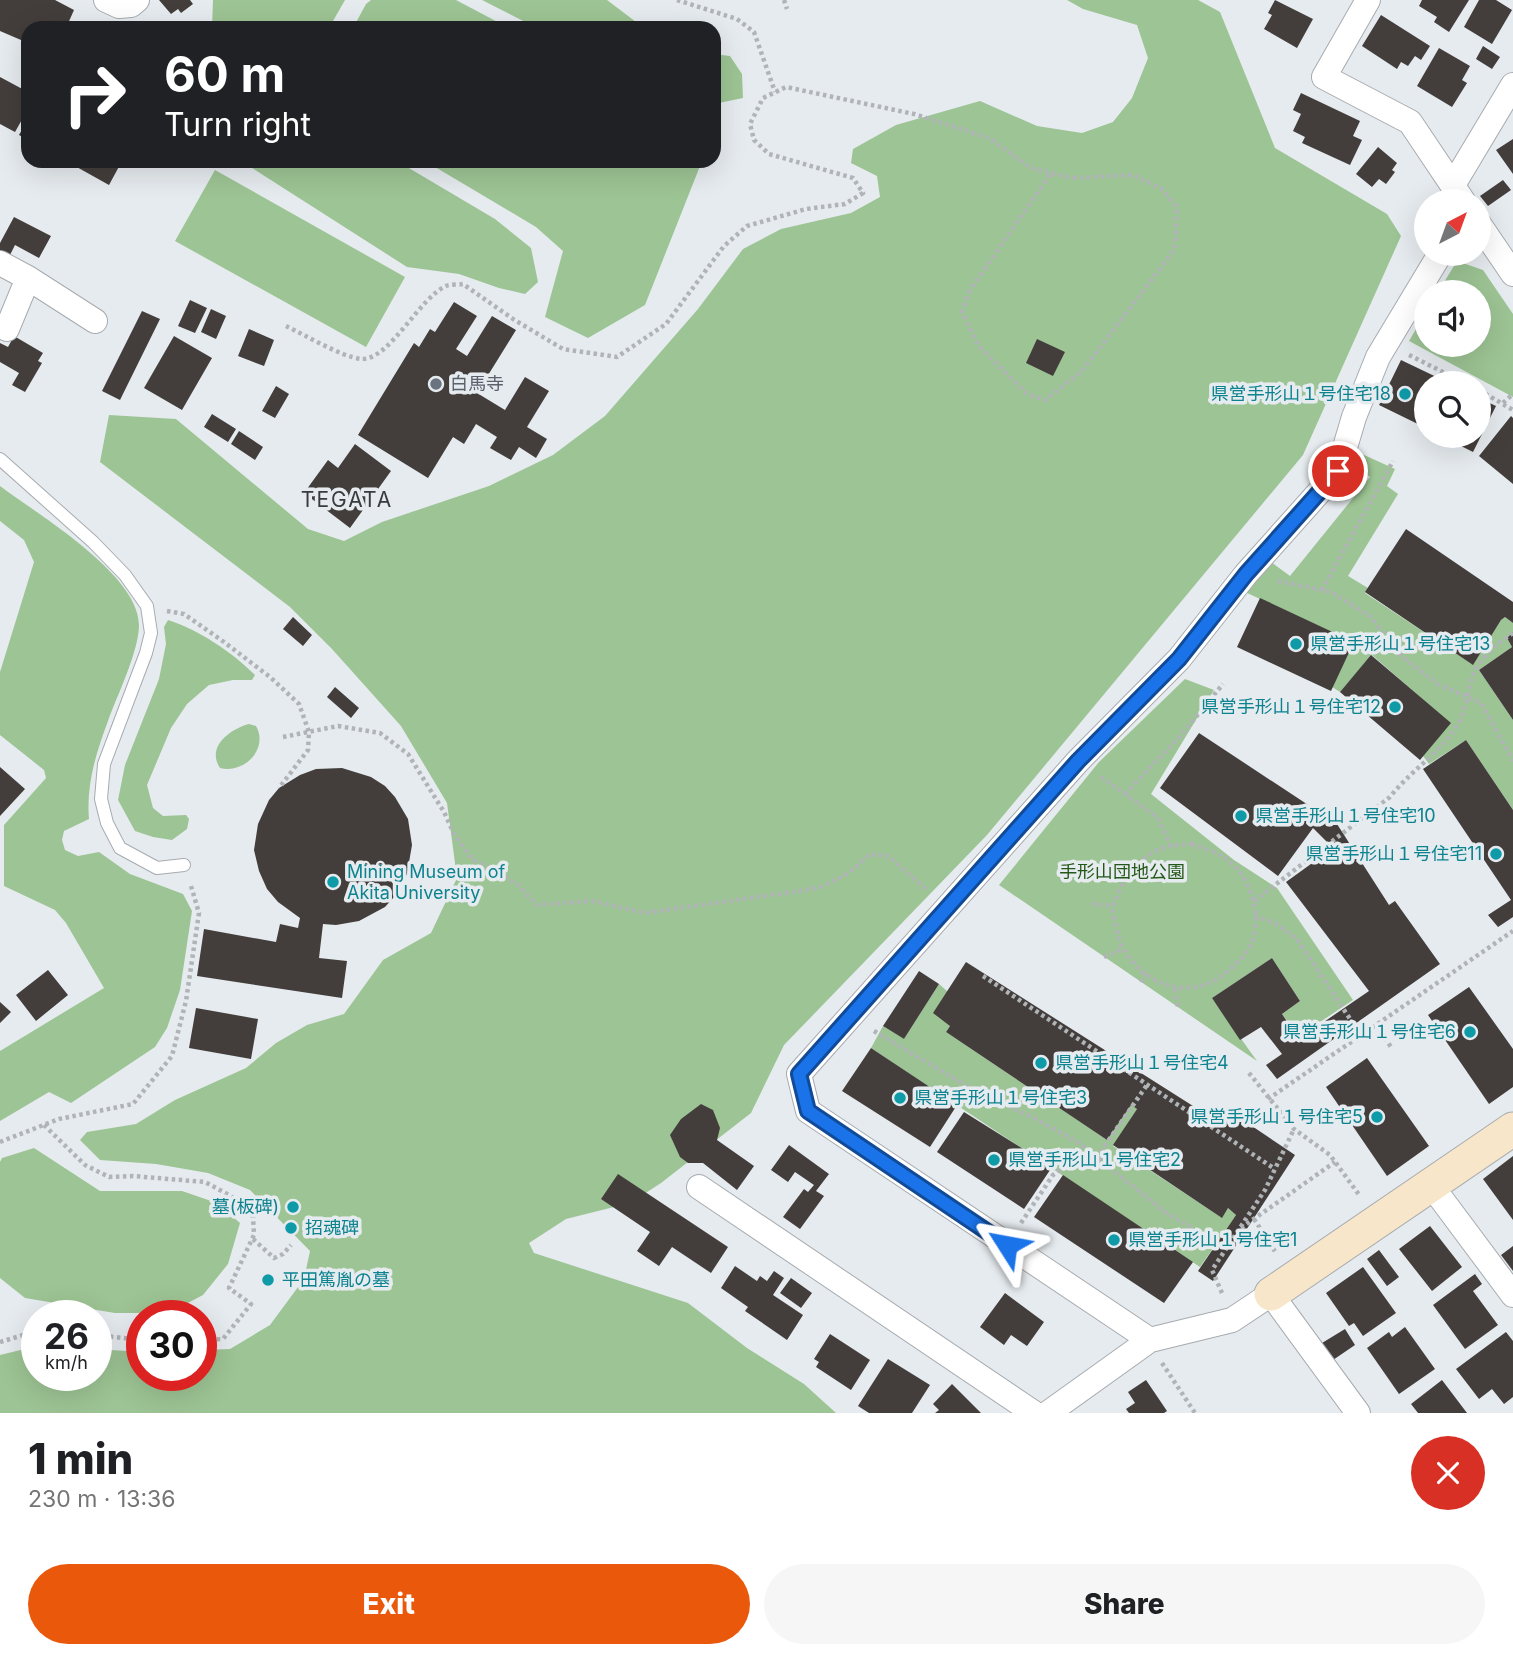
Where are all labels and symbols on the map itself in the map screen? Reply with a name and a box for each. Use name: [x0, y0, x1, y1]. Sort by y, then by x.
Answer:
north arrow: [1414, 189, 1491, 266]
place label: 白馬寺: [450, 373, 504, 394]
marker: 白馬寺: [428, 376, 444, 392]
place label: 県営手形山１号住宅18: [1211, 383, 1391, 404]
marker: 県営手形山１号住宅18: [1397, 386, 1413, 402]
pin: [1308, 441, 1368, 501]
district label: TEGATA: [301, 487, 393, 512]
place label: 県営手形山１号住宅13: [1310, 633, 1490, 654]
marker: 県営手形山１号住宅13: [1288, 636, 1304, 652]
place label: 県営手形山１号住宅12: [1201, 696, 1381, 717]
marker: 県営手形山１号住宅12: [1387, 699, 1403, 715]
place label: 県営手形山１号住宅10: [1255, 805, 1436, 826]
marker: 県営手形山１号住宅10: [1233, 808, 1249, 824]
place label: 県営手形山１号住宅11: [1305, 843, 1482, 864]
marker: 県営手形山１号住宅11: [1488, 846, 1504, 862]
place label: Mining Museum of Akita University: [347, 861, 506, 903]
park label: 手形山団地公園: [1059, 861, 1185, 882]
marker: Mining Museum of Akita University: [325, 874, 341, 890]
place label: 県営手形山１号住宅6: [1283, 1021, 1456, 1042]
marker: 県営手形山１号住宅6: [1462, 1024, 1478, 1040]
place label: 県営手形山１号住宅4: [1055, 1052, 1229, 1073]
marker: 県営手形山１号住宅4: [1033, 1055, 1049, 1071]
place label: 県営手形山１号住宅3: [914, 1087, 1087, 1108]
marker: 県営手形山１号住宅3: [892, 1090, 908, 1106]
place label: 県営手形山１号住宅5: [1190, 1106, 1363, 1127]
marker: 県営手形山１号住宅5: [1369, 1109, 1385, 1125]
place label: 県営手形山１号住宅2: [1008, 1149, 1181, 1170]
marker: 県営手形山１号住宅2: [986, 1152, 1002, 1168]
place label: 墓(板碑): [212, 1196, 279, 1217]
marker: 墓(板碑): [285, 1199, 301, 1215]
position arrow: [970, 1208, 1044, 1282]
place label: 招魂碑: [305, 1217, 359, 1238]
marker: 招魂碑: [283, 1220, 299, 1236]
place label: 県営手形山１号住宅1: [1128, 1229, 1297, 1250]
marker: 県営手形山１号住宅1: [1106, 1232, 1122, 1248]
place label: 平田篤胤の墓: [282, 1269, 390, 1290]
marker: 平田篤胤の墓: [260, 1272, 276, 1288]
speed limit sign: 30: [126, 1300, 217, 1391]

